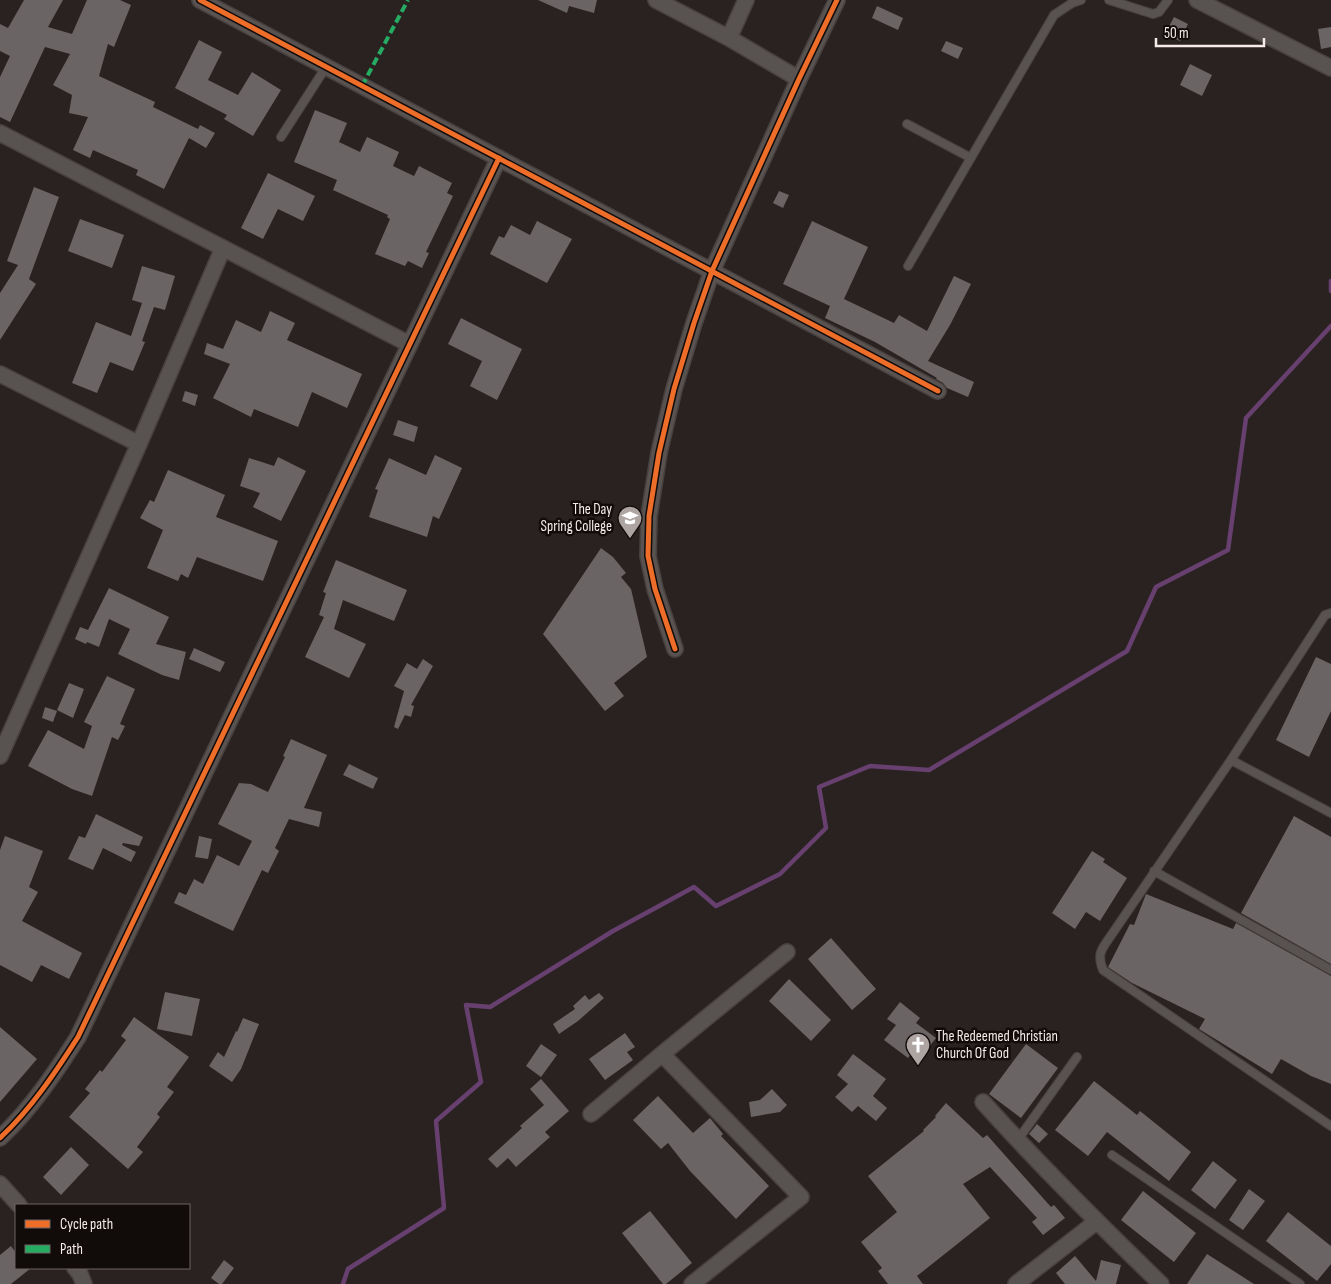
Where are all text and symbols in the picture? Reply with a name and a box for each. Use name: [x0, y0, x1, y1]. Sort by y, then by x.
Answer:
scale bar: [1156, 15, 1264, 47]
text: 50 m: [1164, 24, 1189, 43]
place label: The Day Spring College: [541, 500, 612, 536]
school or university icon: The Day Spring College: [617, 505, 643, 539]
place label: The Redeemed Christian Church Of God: [936, 1027, 1058, 1063]
church icon: The Redeemed Christian Church Of God: [905, 1032, 931, 1066]
legend: [15, 1204, 190, 1269]
text: Cycle path: [60, 1215, 113, 1234]
text: Path: [60, 1240, 83, 1259]

